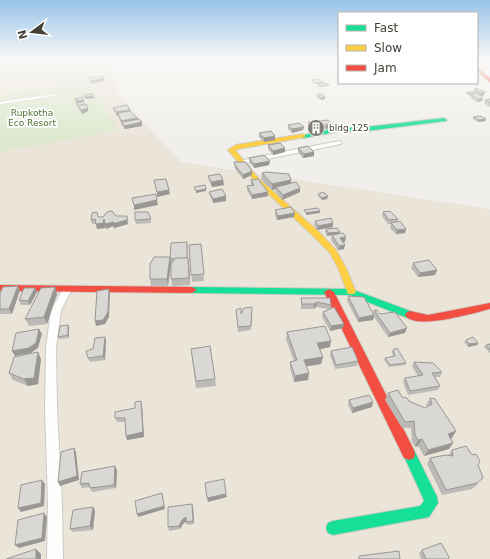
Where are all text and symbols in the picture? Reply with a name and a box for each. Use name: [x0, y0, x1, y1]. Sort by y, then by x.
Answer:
north arrow: [12, 12, 52, 52]
legend: [338, 12, 478, 84]
text: Fast: [374, 21, 398, 35]
text: N: [15, 28, 30, 41]
text: Slow: [374, 41, 402, 55]
text: Jam: [373, 61, 397, 75]
park label: Rupkotha Eco Resort: [8, 108, 56, 128]
building icon: bldg 125: [306, 118, 326, 138]
place label: bldg 125: [329, 123, 369, 133]

